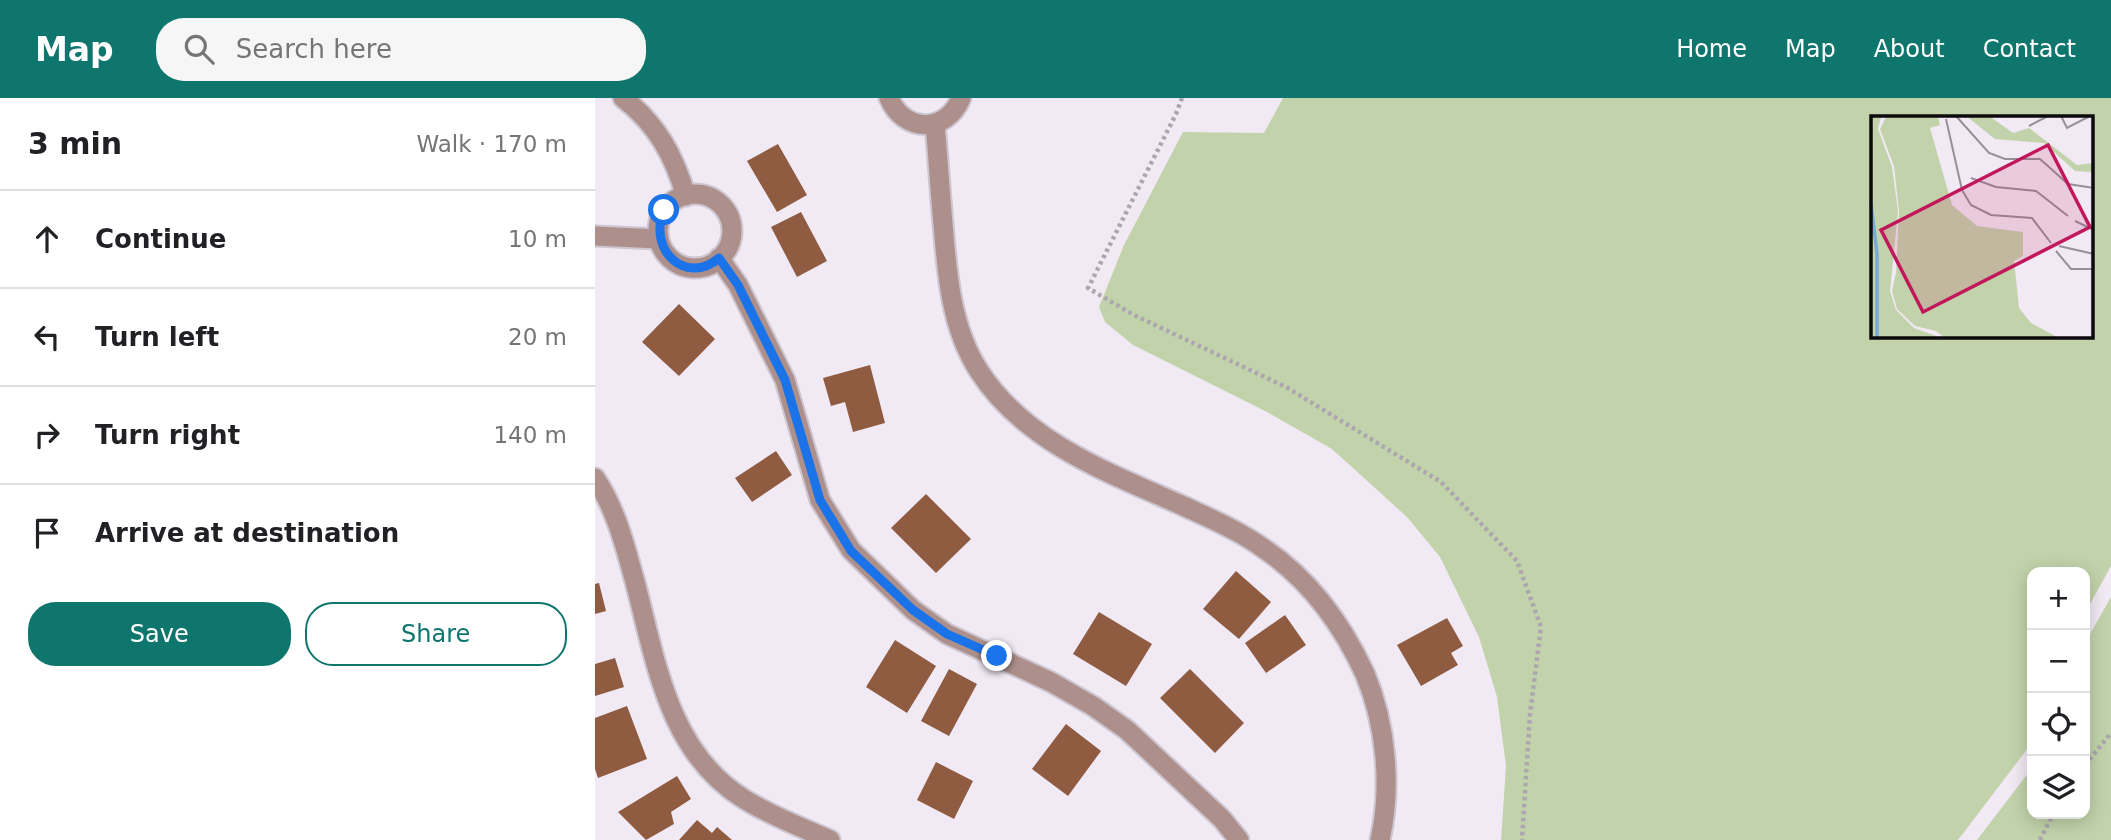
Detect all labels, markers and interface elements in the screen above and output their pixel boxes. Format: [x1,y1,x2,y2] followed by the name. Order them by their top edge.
[156,18,646,81] search box
[35,30,114,69] text: Map
[180,30,218,68] icon: search
[236,34,392,64] text: Search here
[1676,35,1747,63] text: Home
[1785,35,1836,63] text: Map
[1874,35,1945,63] text: About
[1983,35,2076,63] text: Contact
[1871,116,2093,338] inset map
[28,126,122,161] text: 3 min
[416,131,567,157] text: Walk · 170 m
[648,194,679,225] route start
[28,220,66,258] icon: ahead
[95,224,226,254] text: Continue
[508,226,567,252] text: 10 m
[28,318,66,356] icon: left
[95,322,219,352] text: Turn left
[508,324,567,350] text: 20 m
[28,416,66,454] icon: right
[95,420,240,450] text: Turn right
[493,422,567,448] text: 140 m
[28,514,66,552] icon: arrive
[95,518,399,548] text: Arrive at destination
[2027,567,2090,819] map controls
[2027,567,2090,630] button: +
[28,602,291,666] button: Save
[305,602,567,666] button: Share
[2027,630,2090,693] button: −
[981,640,1012,671] route end
[2027,693,2090,756] button: locate
[2027,756,2090,819] button: layers

